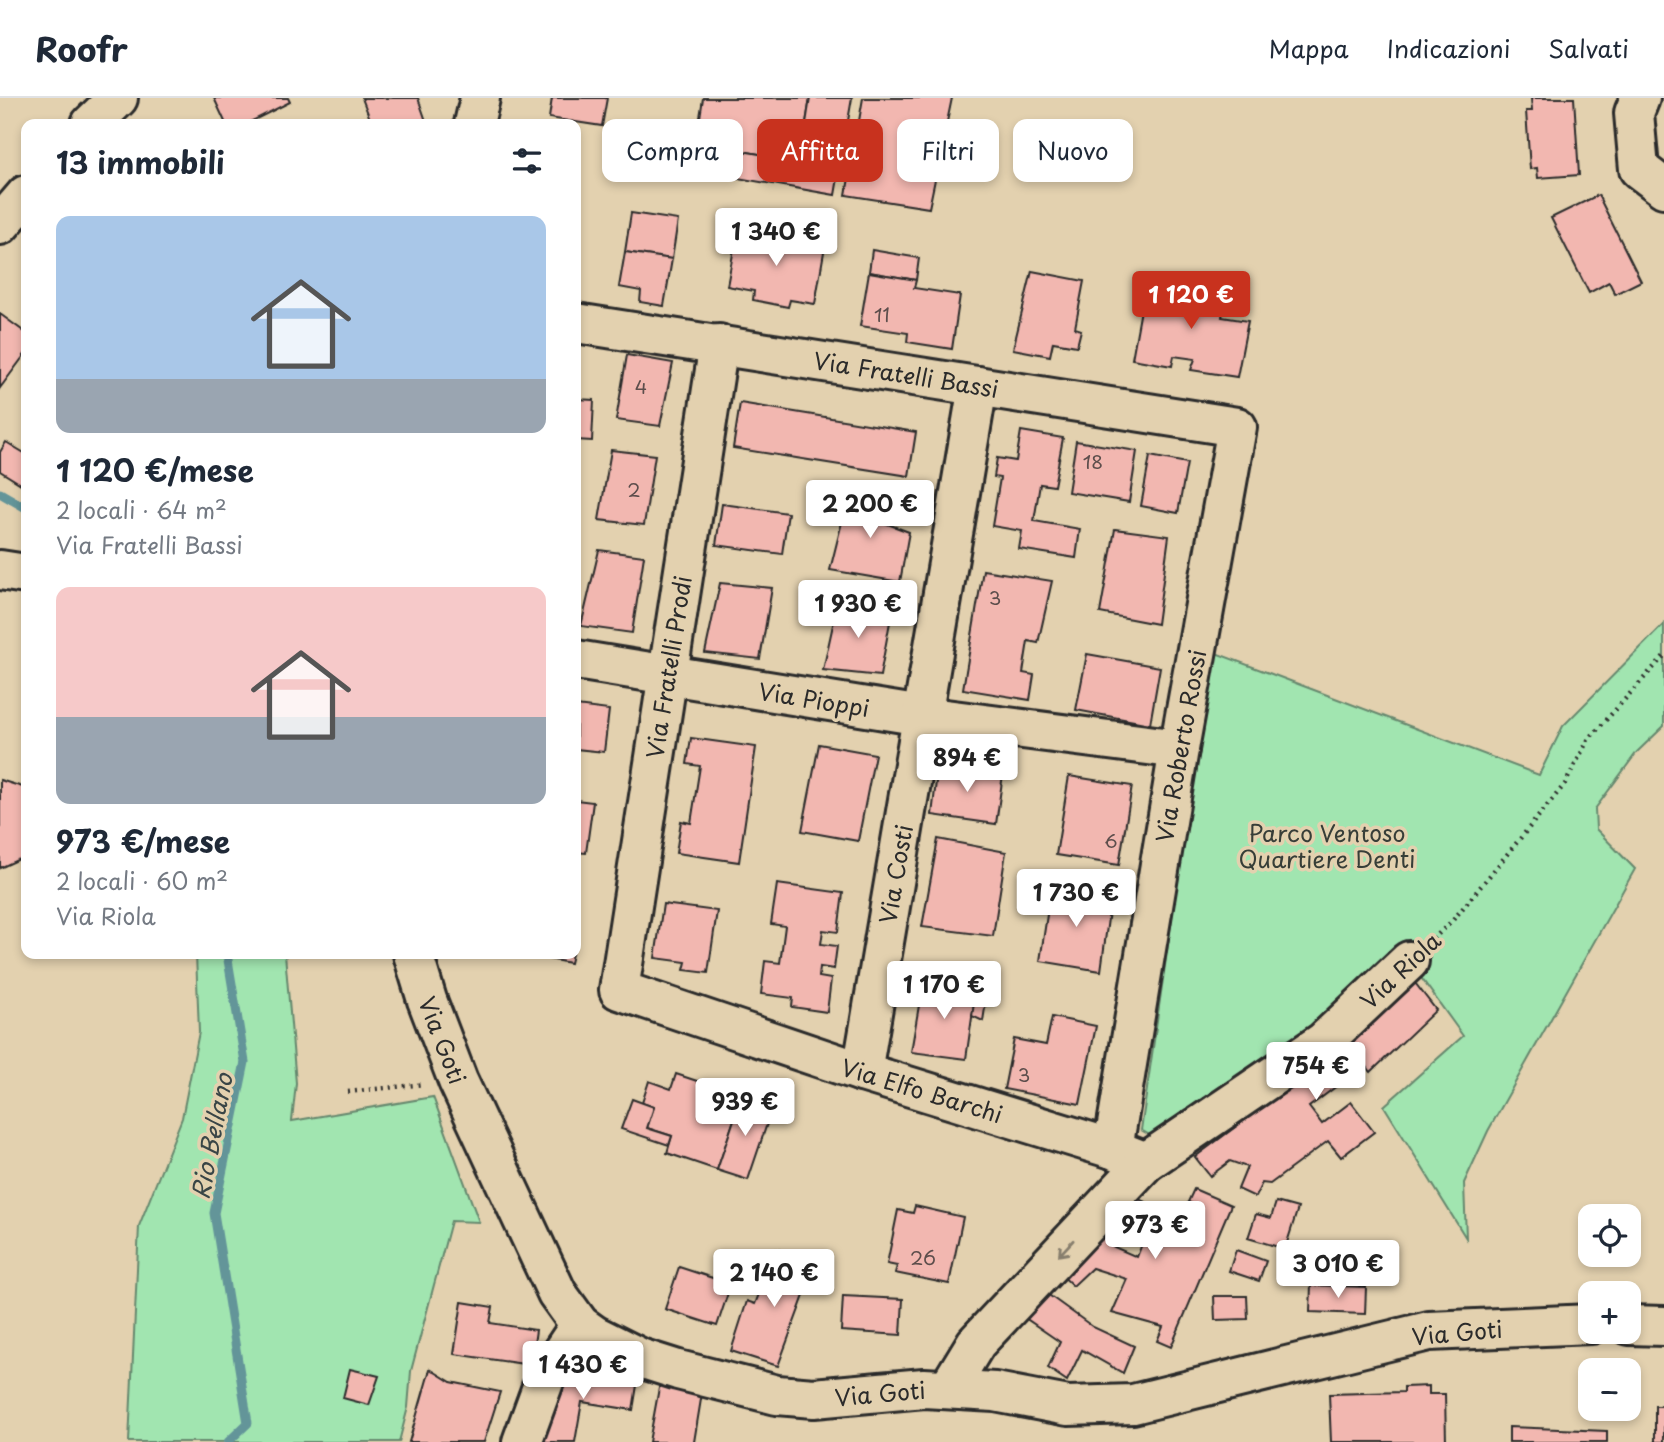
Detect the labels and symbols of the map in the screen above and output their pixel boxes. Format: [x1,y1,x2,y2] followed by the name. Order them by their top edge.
[711,208,841,268] pin: 1 340 €
[1126,272,1256,331] pin: 1 120 €
[874,300,890,328] house number: 11
[811,342,1001,406] street label: Via Fratelli Bassi
[635,372,647,400] house number: 4
[1083,447,1103,475] house number: 18
[627,475,641,503] house number: 2
[805,480,935,540] pin: 2 200 €
[636,573,700,761] street label: Via Fratelli Prodi
[793,580,923,640] pin: 1 930 €
[989,583,1001,611] house number: 3
[1146,647,1214,845] street label: Via Roberto Rossi
[756,673,872,725] street label: Via Pioppi
[918,734,1016,794] pin: 894 €
[1239,815,1415,876] park label: Parco Ventoso Quartiere Denti
[869,822,921,926] street label: Via Costi
[1104,826,1118,854] house number: 6
[1011,870,1141,929] pin: 1 730 €
[1352,923,1449,1017] street label: Via Riola
[879,962,1009,1021] pin: 1 170 €
[410,991,476,1089] street label: Via Goti
[1267,1042,1365,1102] pin: 754 €
[837,1049,1007,1131] street label: Via Elfo Barchi
[1018,1060,1030,1088] house number: 3
[181,1068,241,1202] water label: Rio Bellano
[696,1079,794,1138] pin: 939 €
[1106,1202,1204,1261] pin: 973 €
[1057,1239,1074,1256] one-way arrow
[1273,1240,1403,1300] pin: 3 010 €
[910,1243,936,1271] house number: 26
[709,1250,839,1309] pin: 2 140 €
[1410,1311,1504,1353] street label: Via Goti
[518,1342,648,1401] pin: 1 430 €
[833,1372,927,1414] street label: Via Goti

